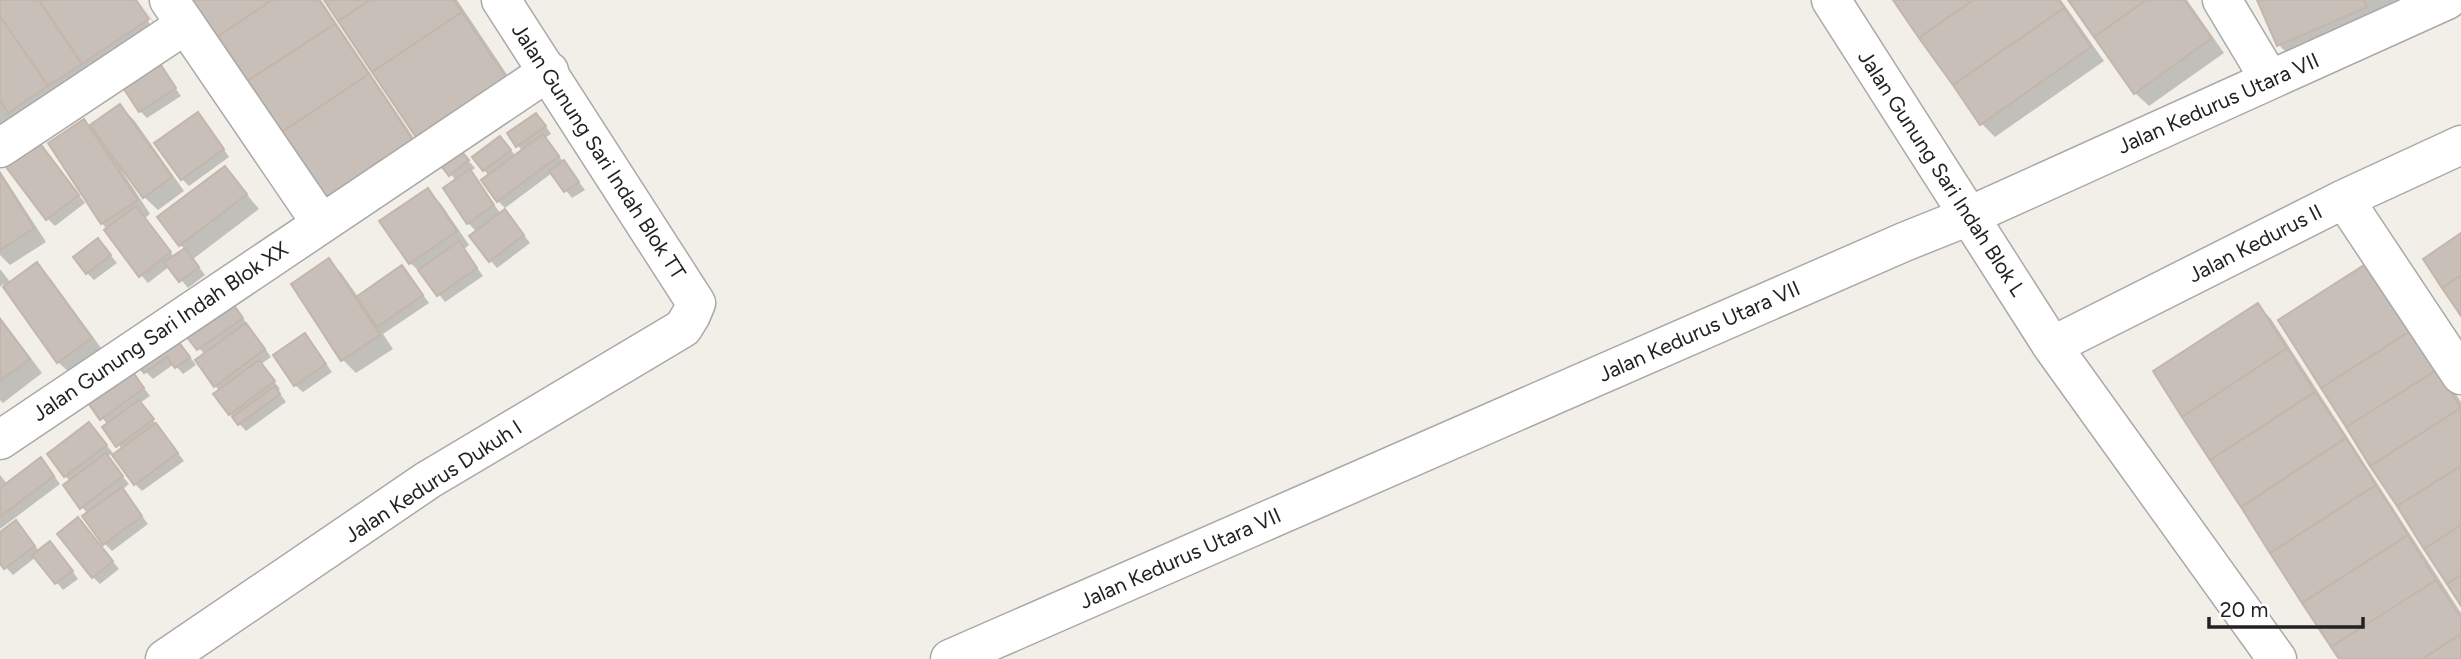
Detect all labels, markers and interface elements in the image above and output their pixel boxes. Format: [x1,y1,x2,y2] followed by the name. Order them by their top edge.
[507,18,692,284] street label: Jalan Gunung Sari Indah Blok TT
[1853,45,2031,301] street label: Jalan Gunung Sari Indah Blok L
[2113,47,2323,159] street label: Jalan Kedurus Utara VII
[2184,198,2326,288] street label: Jalan Kedurus II
[27,236,293,426] street label: Jalan Gunung Sari Indah Blok XX
[1594,275,1804,387] street label: Jalan Kedurus Utara VII
[340,414,526,548] street label: Jalan Kedurus Dukuh I
[1075,502,1285,614] street label: Jalan Kedurus Utara VII
[2209,586,2363,630] scale bar
[2220,597,2268,622] text: 20 m

